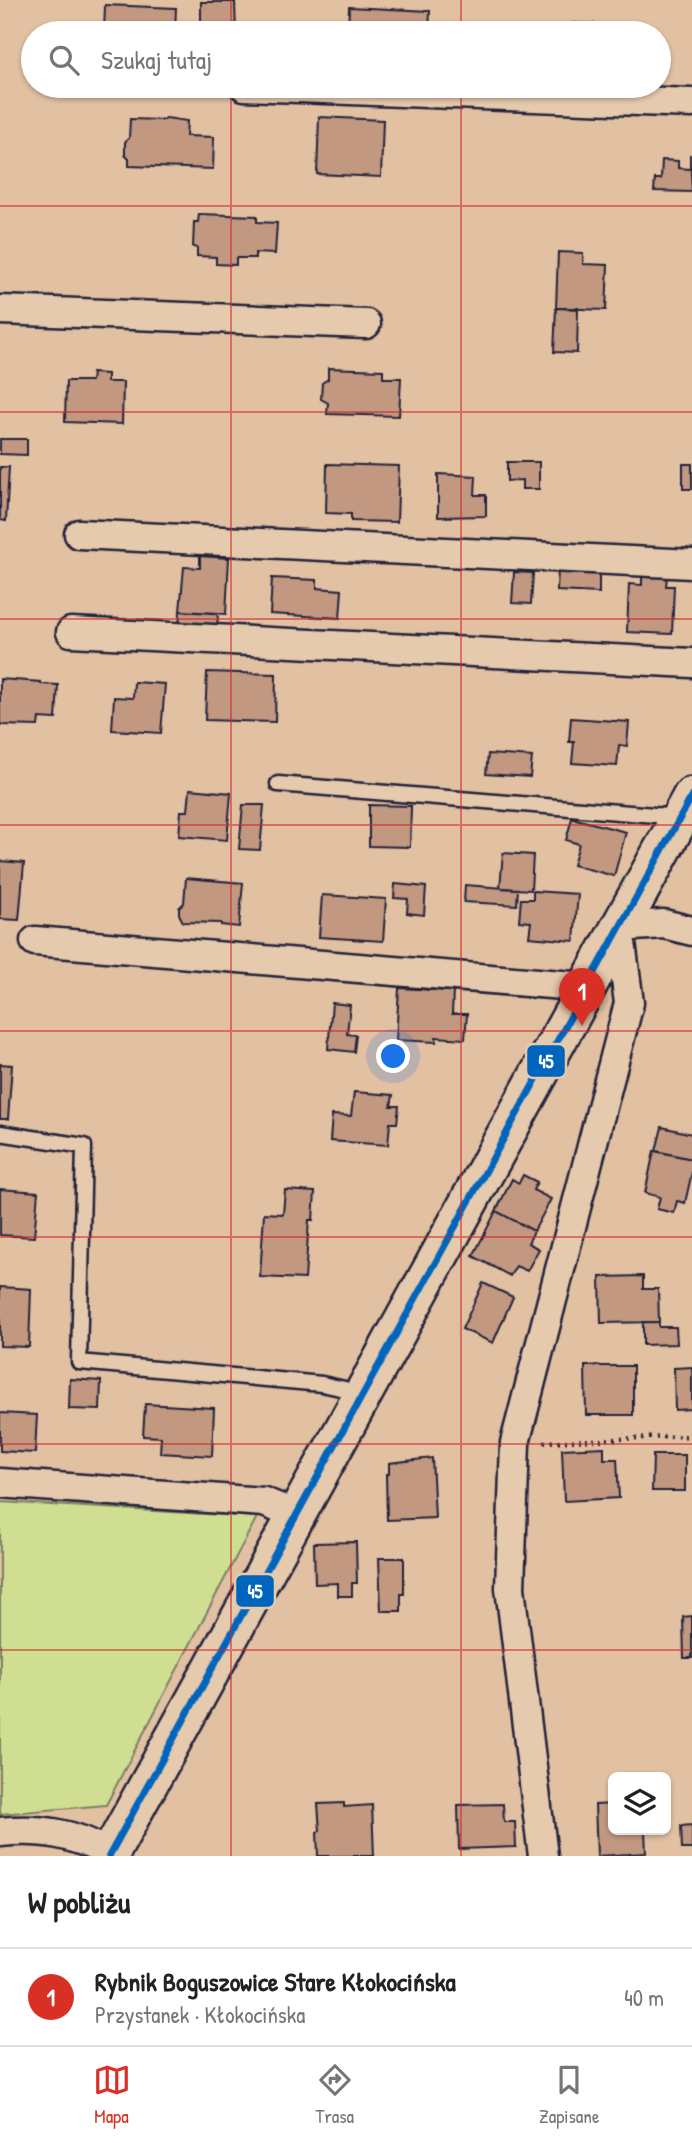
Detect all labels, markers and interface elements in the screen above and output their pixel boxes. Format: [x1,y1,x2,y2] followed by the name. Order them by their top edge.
[21,21,671,98] search box
[45,41,83,79] icon: search
[101,42,212,77] text: Szukaj tutaj
[559,968,605,1026] pin: 1
[376,1039,410,1073] your location
[526,1044,566,1078] line badge: 45
[538,1048,555,1074] text: 45
[235,1574,275,1608] line badge: 45
[247,1578,264,1604] text: 45
[608,1772,671,1835] map controls
[608,1772,671,1835] button: layers
[28,1882,130,1922] text: W pobliżu
[95,1964,456,1999] text: Rybnik Boguszowice Stare Kłokocińska
[47,1982,55,2013] text: 1
[624,1982,664,2013] text: 40 m
[95,1999,305,2030] text: Przystanek · Kłokocińska
[93,2061,131,2129] tab: Mapa
[316,2061,354,2129] tab: Trasa
[539,2061,599,2129] tab: Zapisane

